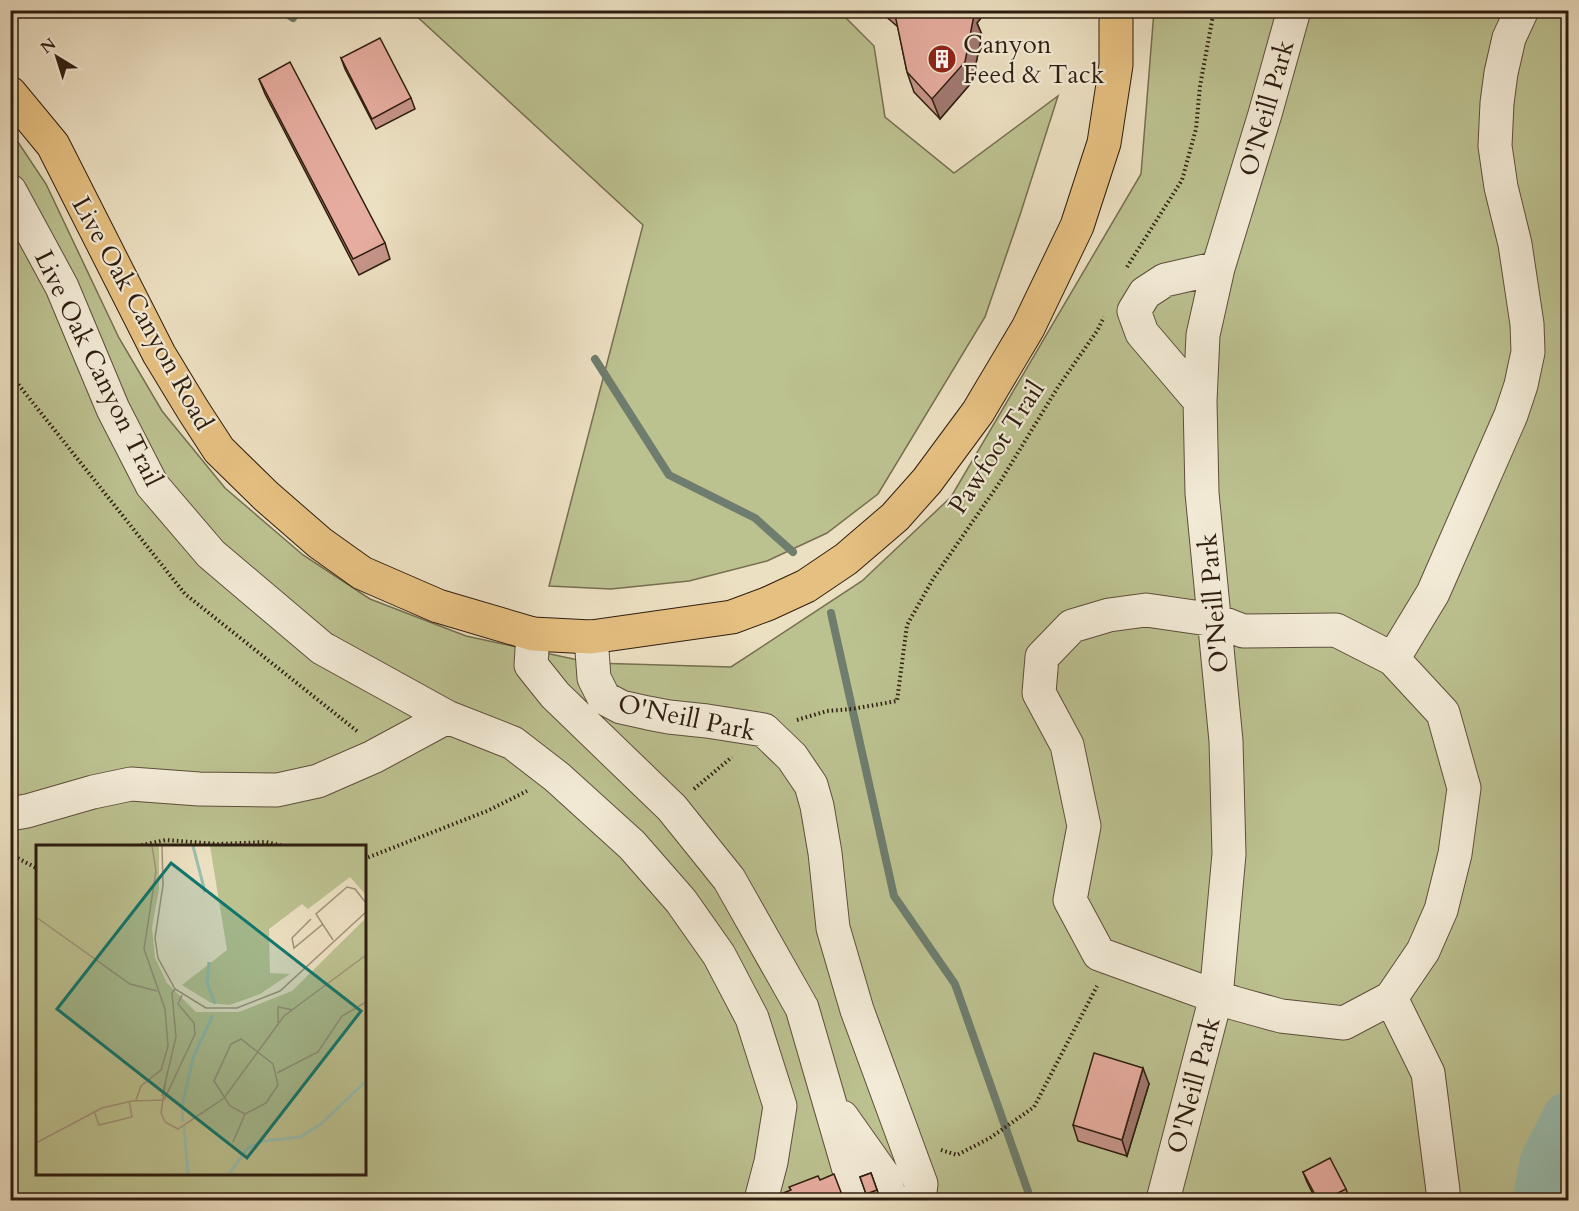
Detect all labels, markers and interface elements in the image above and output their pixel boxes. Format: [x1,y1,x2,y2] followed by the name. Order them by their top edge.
[27,27,87,87] north arrow
[963,27,1105,92] place label: Canyon Feed & Tack
[36,33,61,59] text: N
[1230,36,1303,180] street label: O'Neill Park
[926,43,958,75] building icon: Canyon Feed & Tack
[64,190,221,437] street label: Live Oak Canyon Road
[26,244,171,493] street label: Live Oak Canyon Trail
[940,374,1053,521] street label: Pawfoot Trail
[1190,532,1237,674] street label: O'Neill Park
[615,686,759,749] street label: O'Neill Park
[36,845,366,1175] inset map
[1158,1013,1229,1157] street label: O'Neill Park

